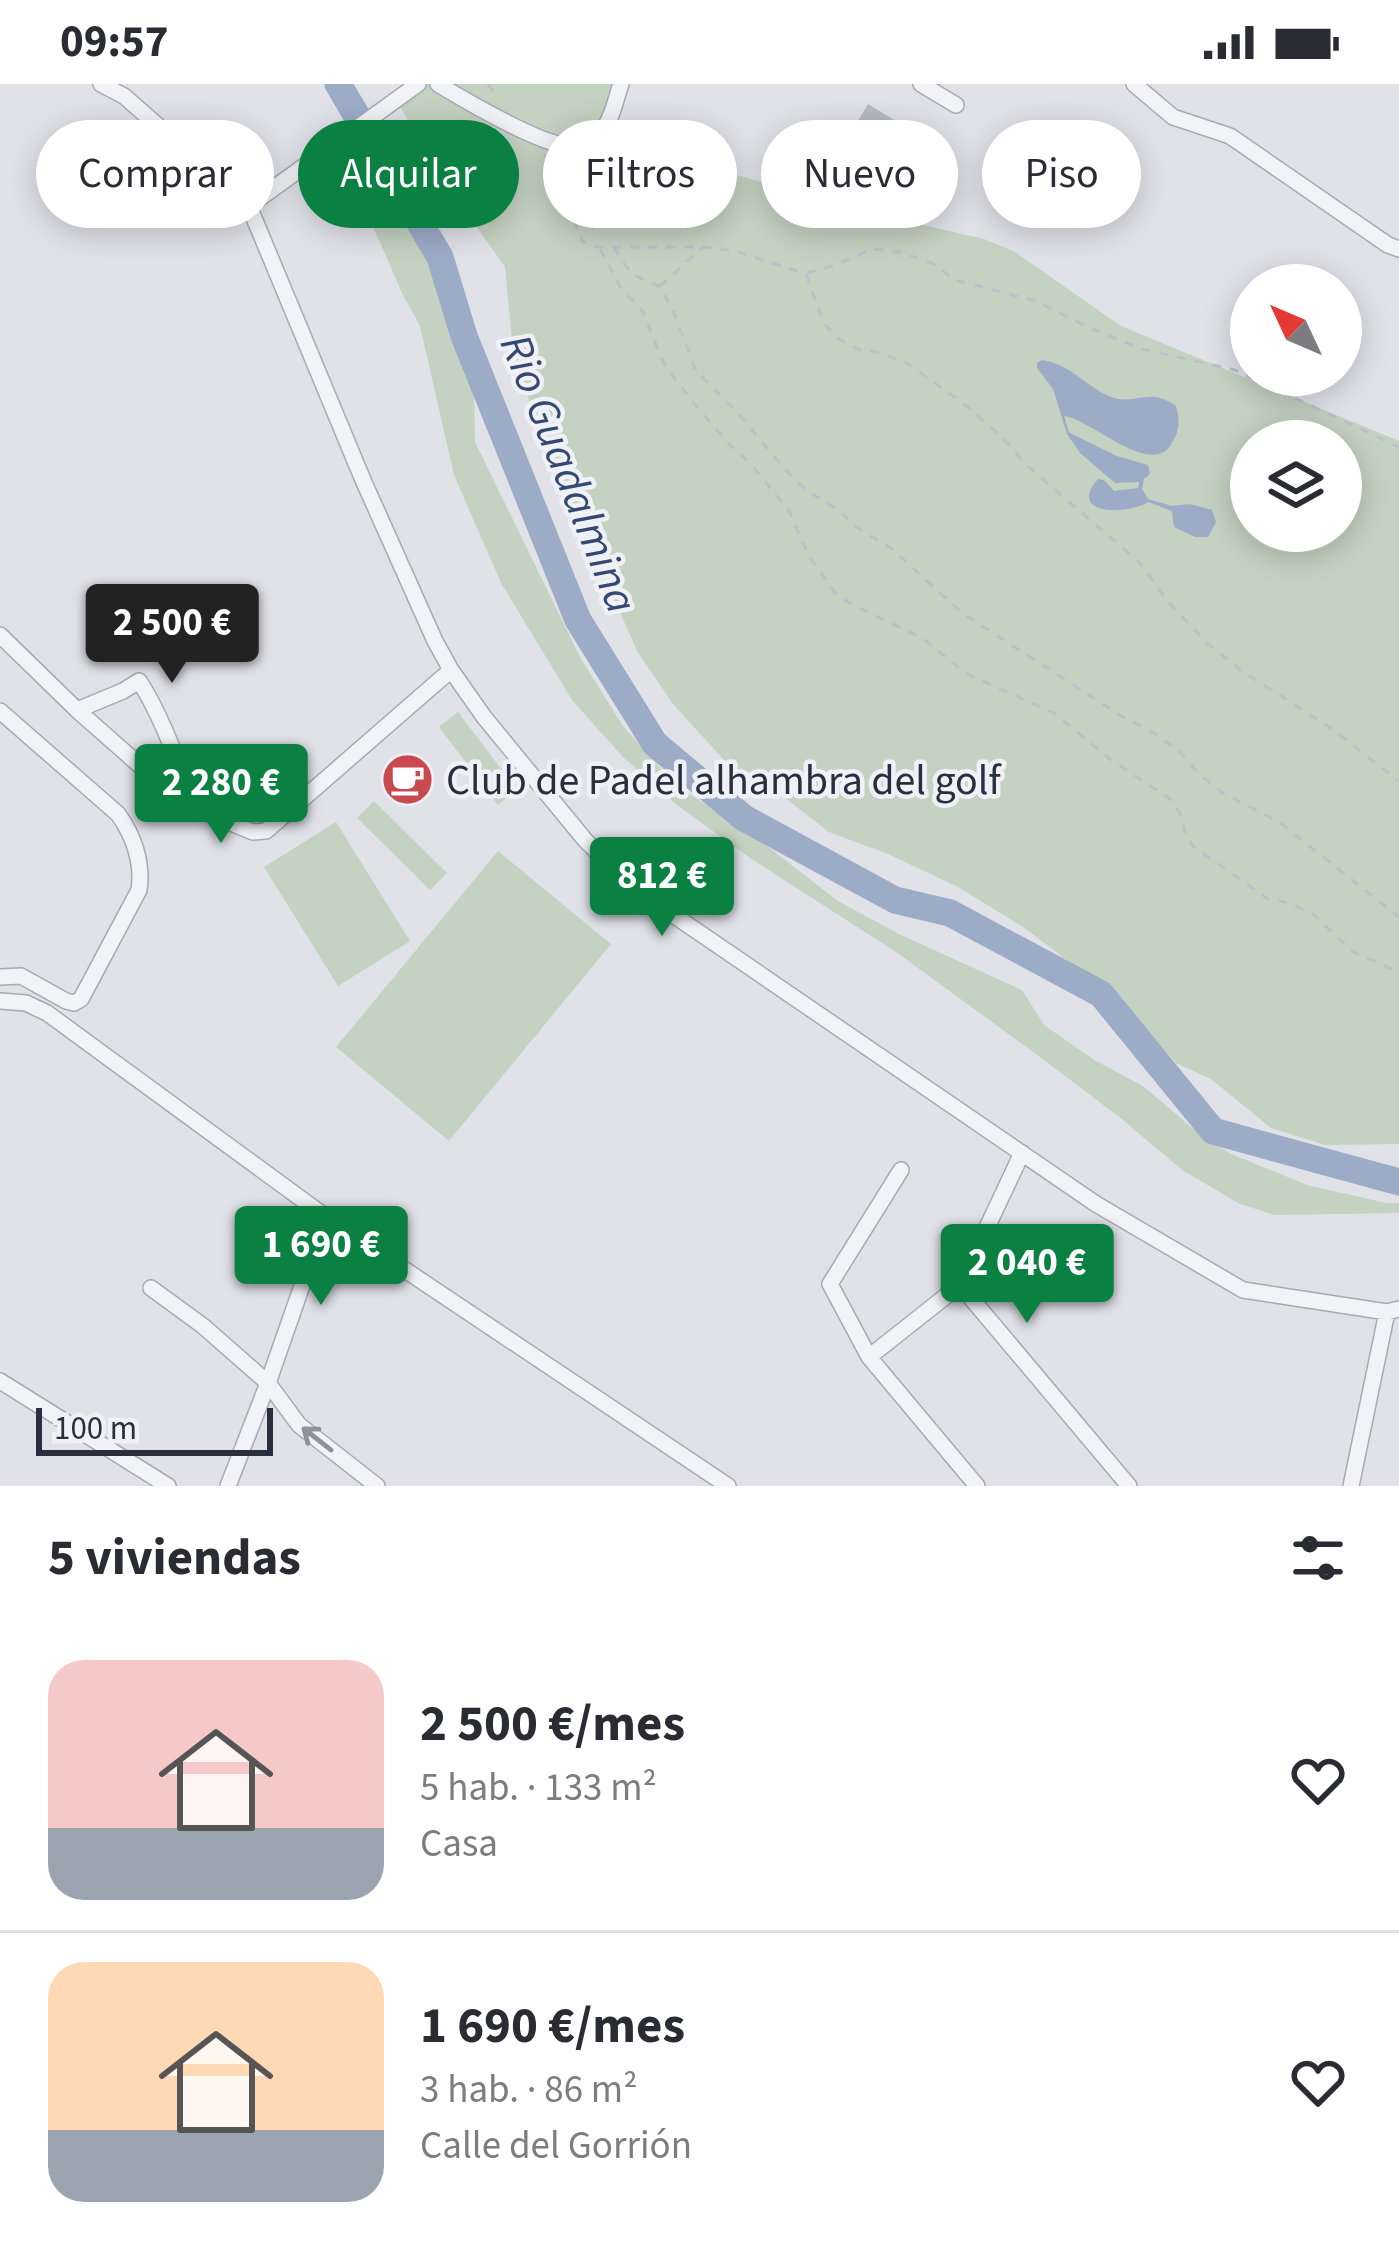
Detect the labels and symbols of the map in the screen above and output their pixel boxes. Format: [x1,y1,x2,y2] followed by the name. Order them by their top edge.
[1230,264,1362,396] north arrow
[483,325,653,623] water label: Rio Guadalmina
[61,584,283,686] pin: 2 500 €
[110,744,332,846] pin: 2 280 €
[379,751,435,807] cafe icon: Club de Padel alhambra del golf
[446,751,1003,811] place label: Club de Padel alhambra del golf
[578,837,746,939] pin: 812 €
[210,1206,432,1308] pin: 1 690 €
[916,1224,1138,1326] pin: 2 040 €
[36,1402,273,1455] scale bar
[302,1426,334,1453] one-way arrow

